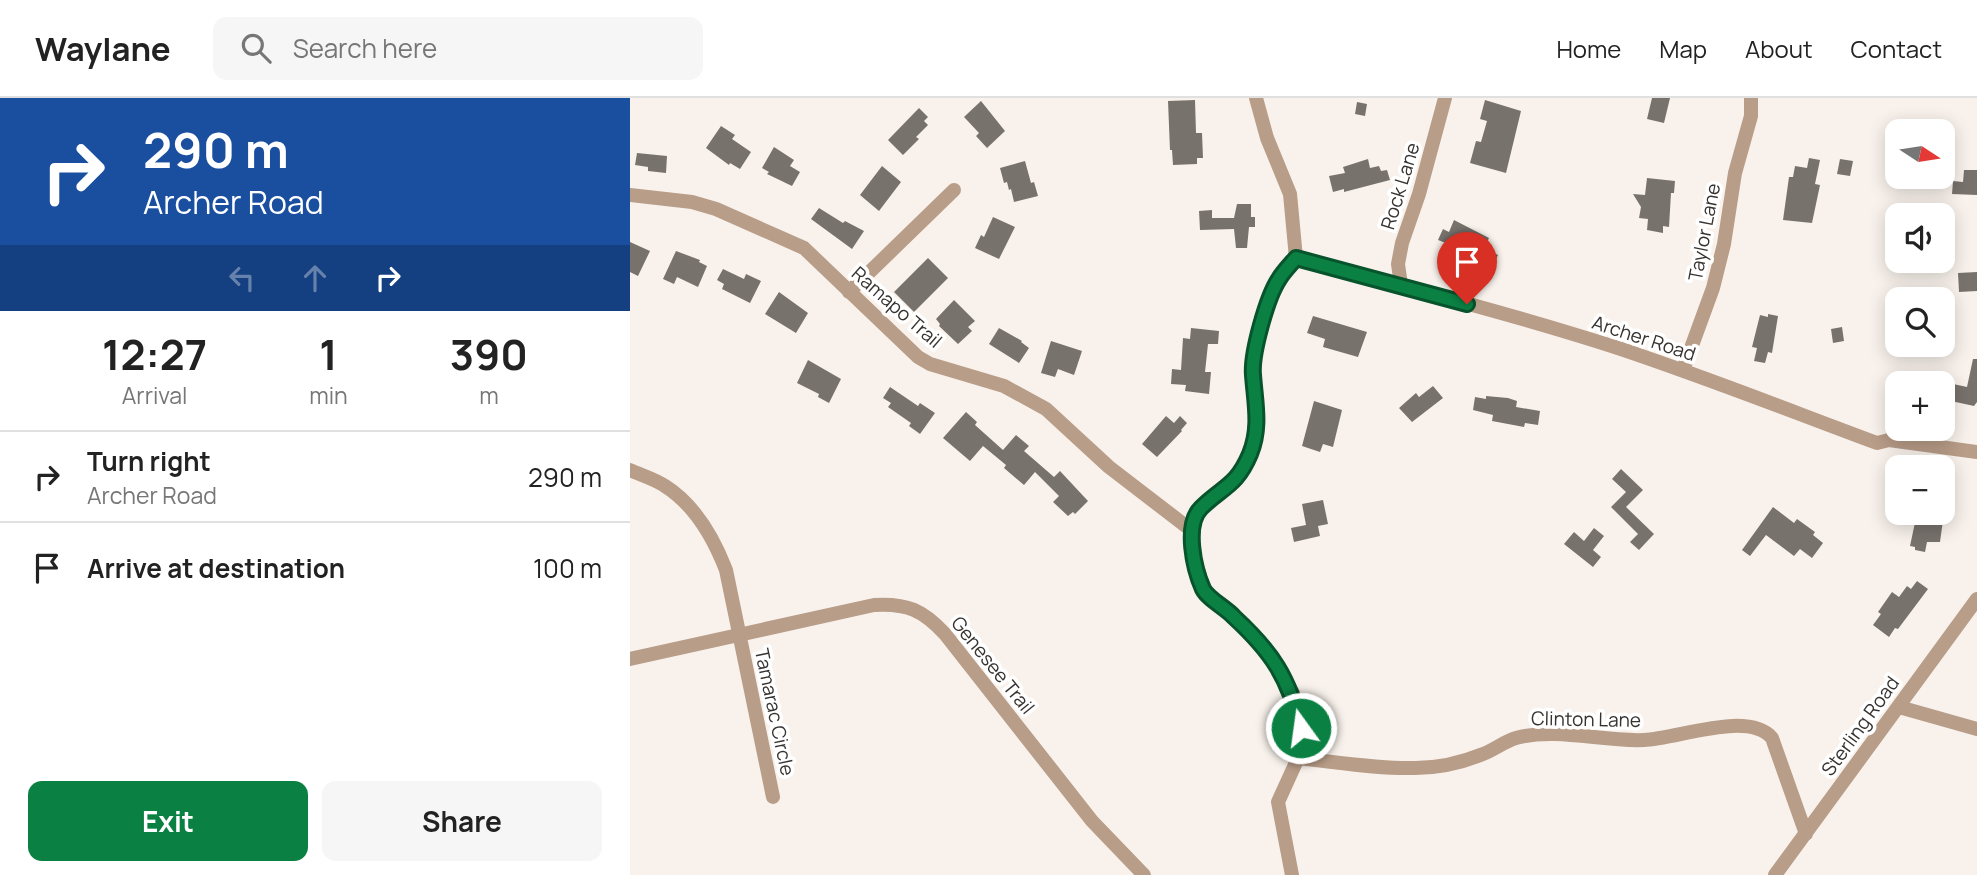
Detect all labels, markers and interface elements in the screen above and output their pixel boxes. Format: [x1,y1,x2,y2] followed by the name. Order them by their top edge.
[213,17,703,80] search box
[35,26,171,71] text: Waylane
[237,29,275,67] icon: search
[293,30,437,66] text: Search here
[1556,32,1621,65] text: Home
[1659,32,1707,65] text: Map
[1745,32,1813,65] text: About
[1851,32,1942,65] text: Contact
[143,116,289,183] text: 290 m
[1885,119,1955,189] north arrow
[1885,119,1955,525] map controls
[28,126,119,217] icon: right
[1374,139,1426,233] street label: Rock Lane
[143,180,324,224] text: Archer Road
[1682,181,1726,283] street label: Taylor Lane
[1885,203,1955,273] button: sound
[1437,232,1497,304] pin
[1448,243,1486,281] icon: arrive
[223,259,261,297] icon: left
[296,259,334,297] icon: ahead
[369,259,407,297] icon: right
[846,261,948,353] street label: Ramapo Trail
[1885,287,1955,357] button: search
[1589,309,1699,367] street label: Archer Road
[102,325,207,383] text: 12:27
[319,325,338,383] text: 1
[450,325,528,383] text: 390
[1885,371,1955,441] button: +
[122,379,187,411] text: Arrival
[309,379,348,411] text: min
[479,379,499,411] text: m
[87,443,211,479] text: Turn right
[1885,455,1955,525] button: −
[28,458,66,496] icon: right
[528,459,602,495] text: 290 m
[87,479,217,511] text: Archer Road
[28,549,66,587] icon: arrive
[87,550,345,586] text: Arrive at destination
[533,550,602,586] text: 100 m
[946,611,1040,719] street label: Genesee Trail
[749,646,801,778] street label: Tamarac Circle
[1815,671,1905,781] street label: Sterling Road
[1264,691,1338,765] position arrow
[1531,705,1641,733] street label: Clinton Lane
[28,781,308,861] button: Exit
[322,781,602,861] button: Share

